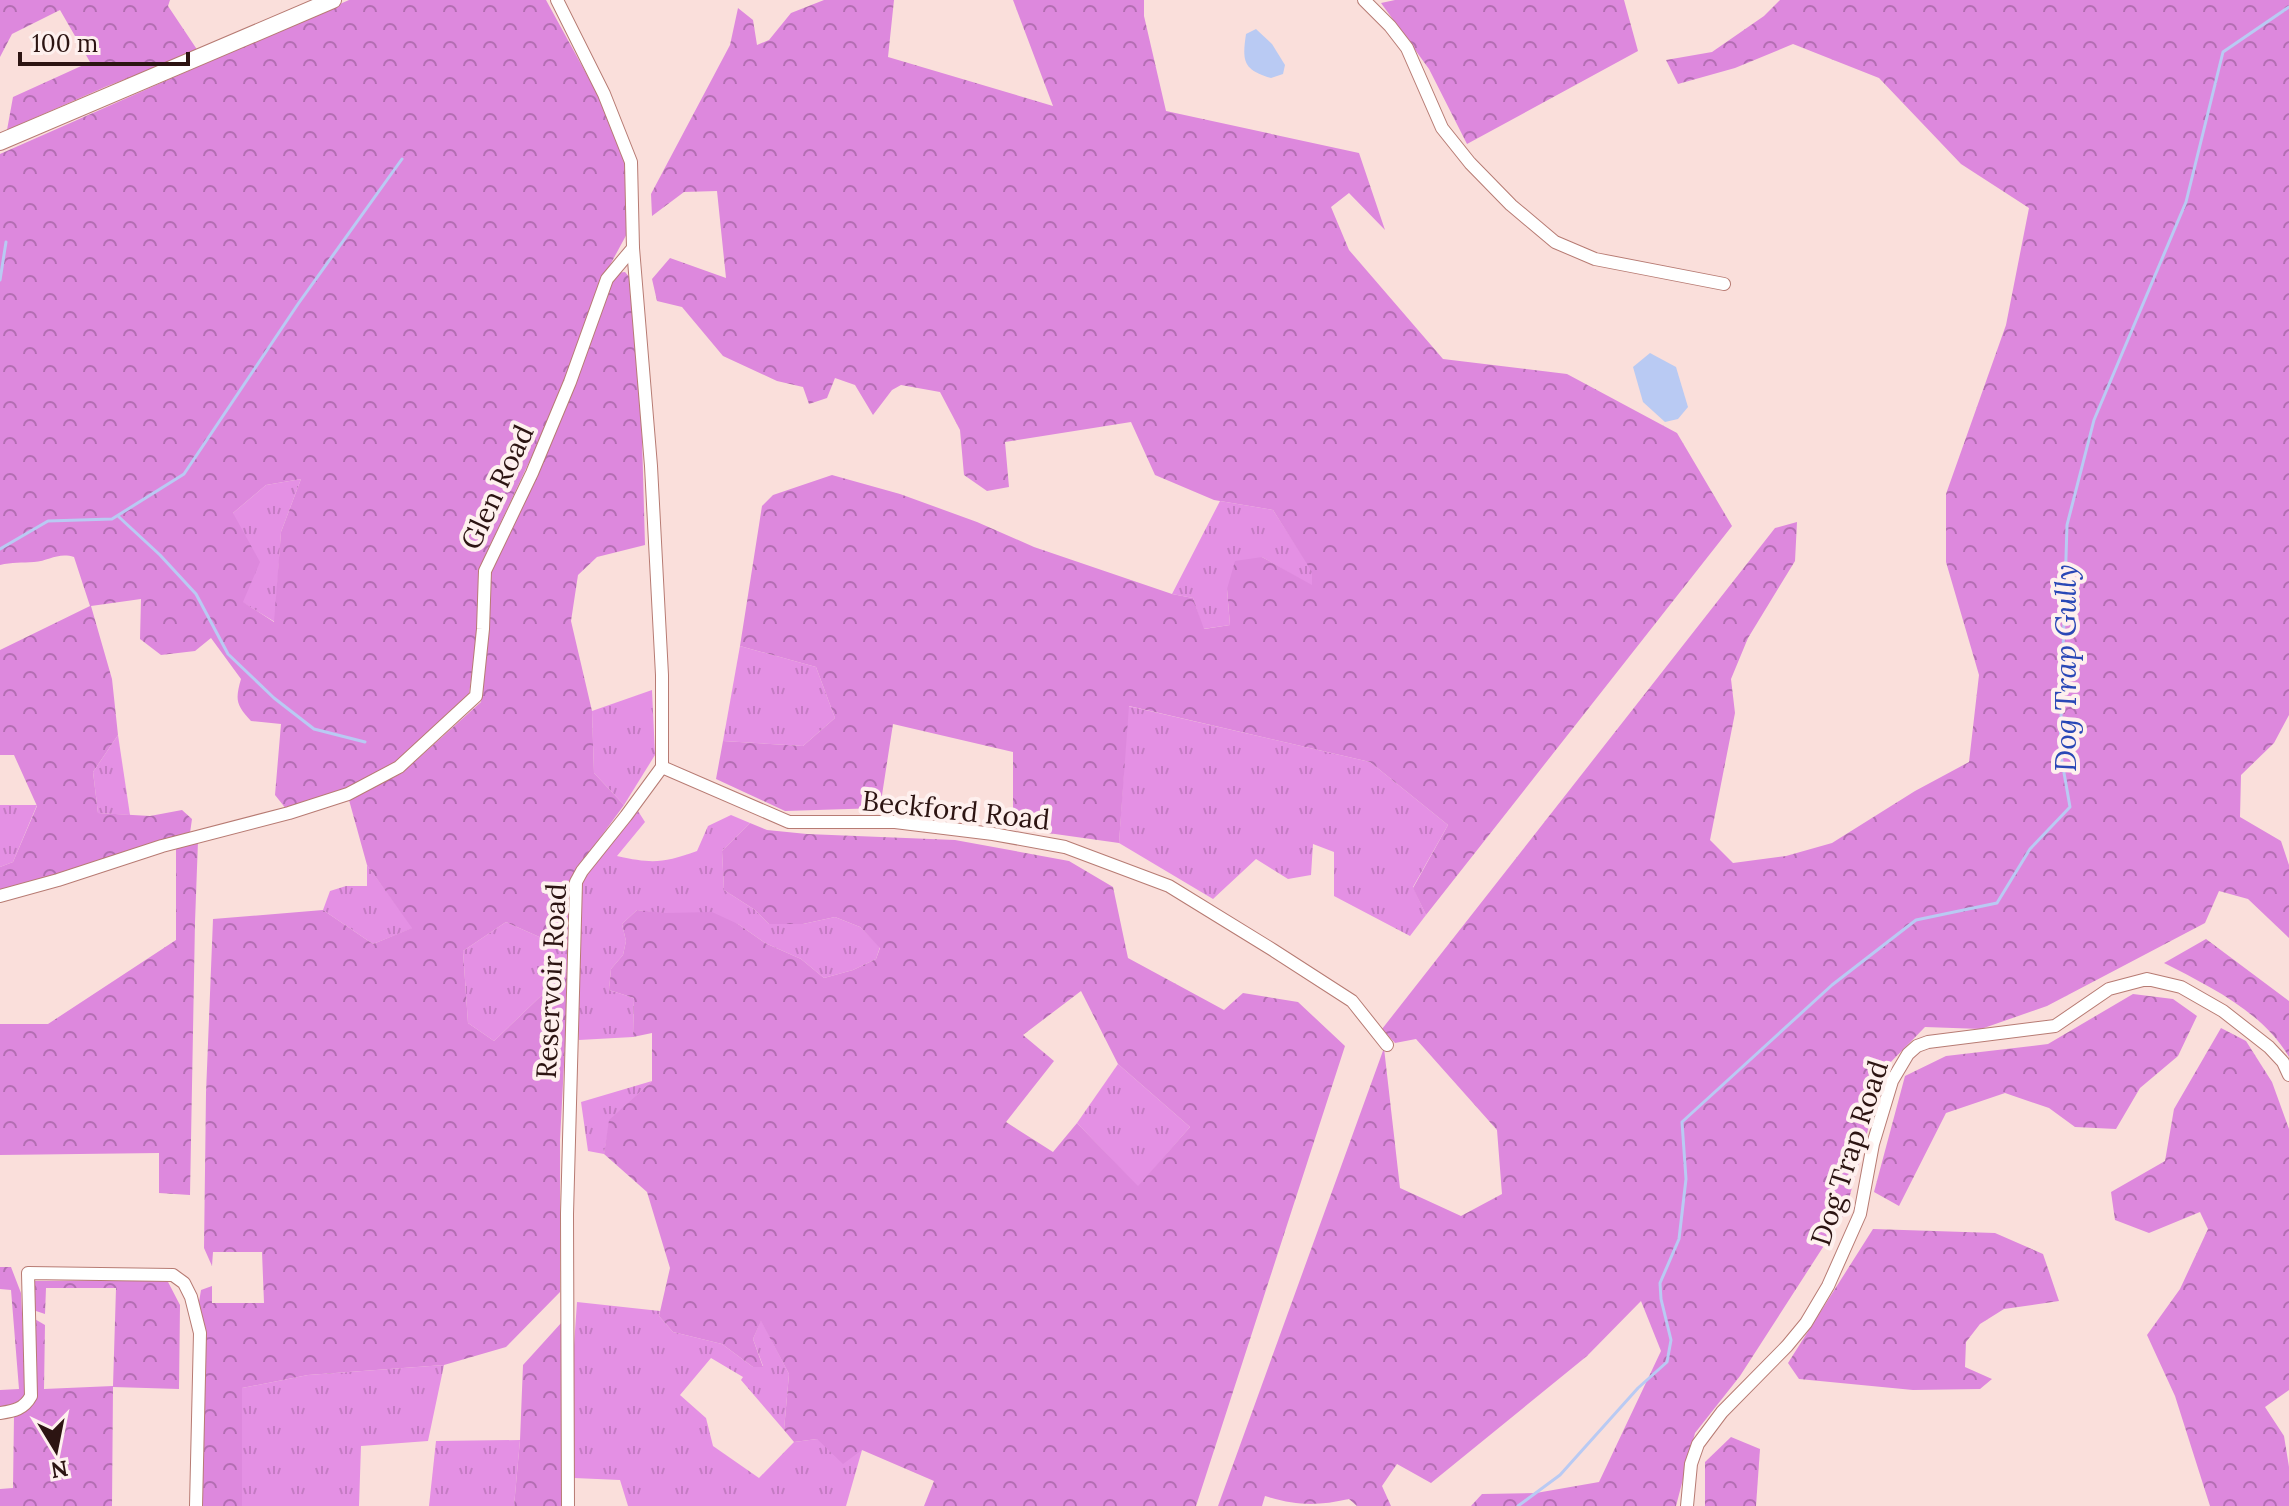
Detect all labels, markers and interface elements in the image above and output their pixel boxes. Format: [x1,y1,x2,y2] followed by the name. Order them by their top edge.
[20,16,188,66] scale bar
[32,28,98,59] text: 100 m
[452,419,542,555] street label: Glen Road
[2046,564,2084,772] water label: Dog Trap Gully
[860,782,1052,838] street label: Beckford Road
[528,882,574,1080] street label: Reservoir Road
[1802,1056,1896,1250] street label: Dog Trap Road
[16,1410,96,1490] north arrow
[49,1454,70,1485] text: N

